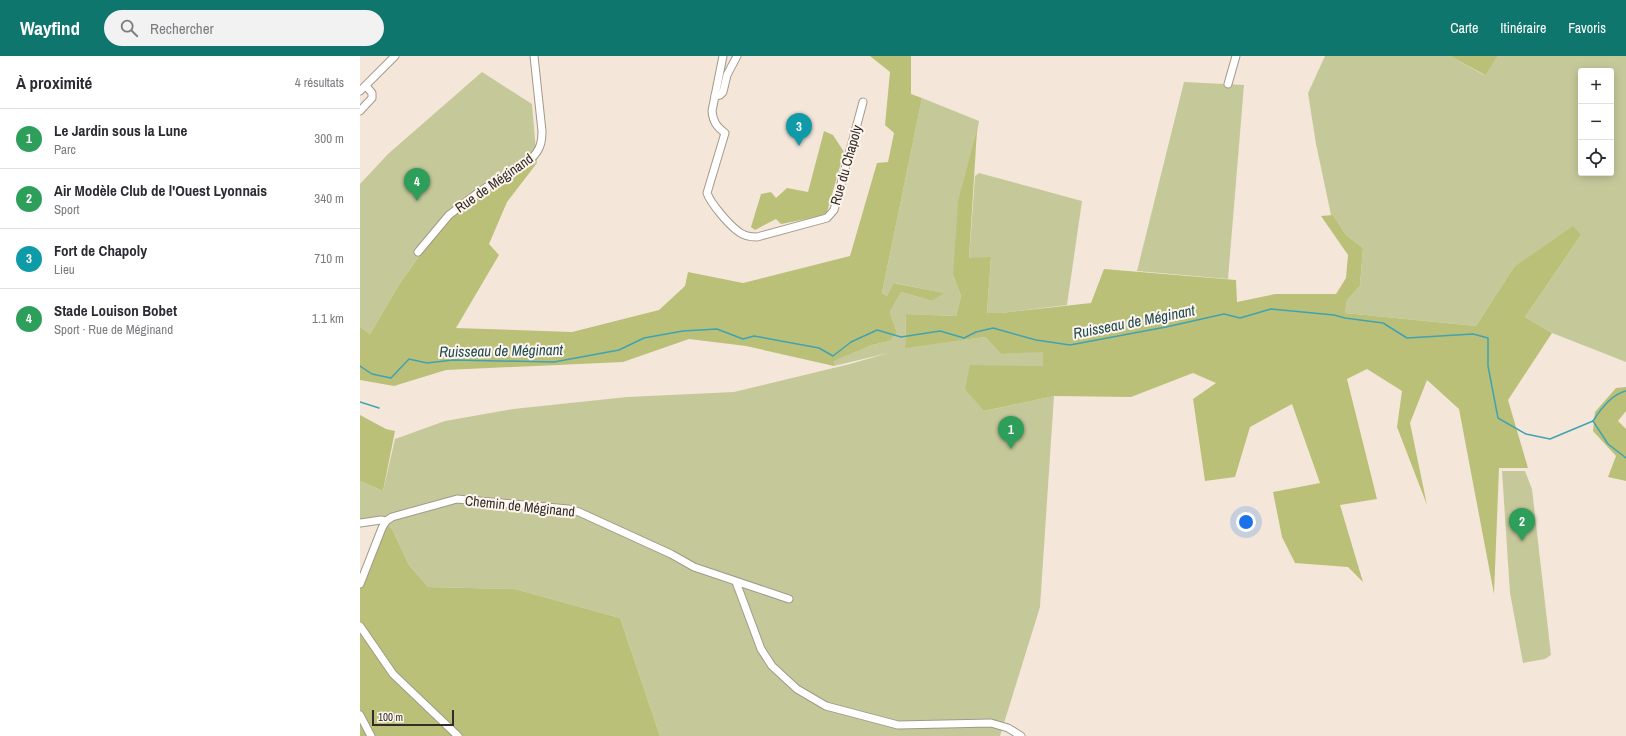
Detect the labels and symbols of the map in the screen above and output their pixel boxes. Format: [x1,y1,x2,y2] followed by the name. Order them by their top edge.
[786,113,812,146] pin: 3
[826,123,866,207] street label: Rue du Chapoly
[451,149,537,217] street label: Rue de Méginand
[404,168,430,201] pin: 4
[1071,299,1197,344] water label: Ruisseau de Méginant
[439,339,564,362] water label: Ruisseau de Méginant
[998,416,1024,449] pin: 1
[464,491,576,521] street label: Chemin de Méginand
[1509,508,1535,541] pin: 2
[1236,512,1256,532] your location
[372,708,454,727] scale bar

